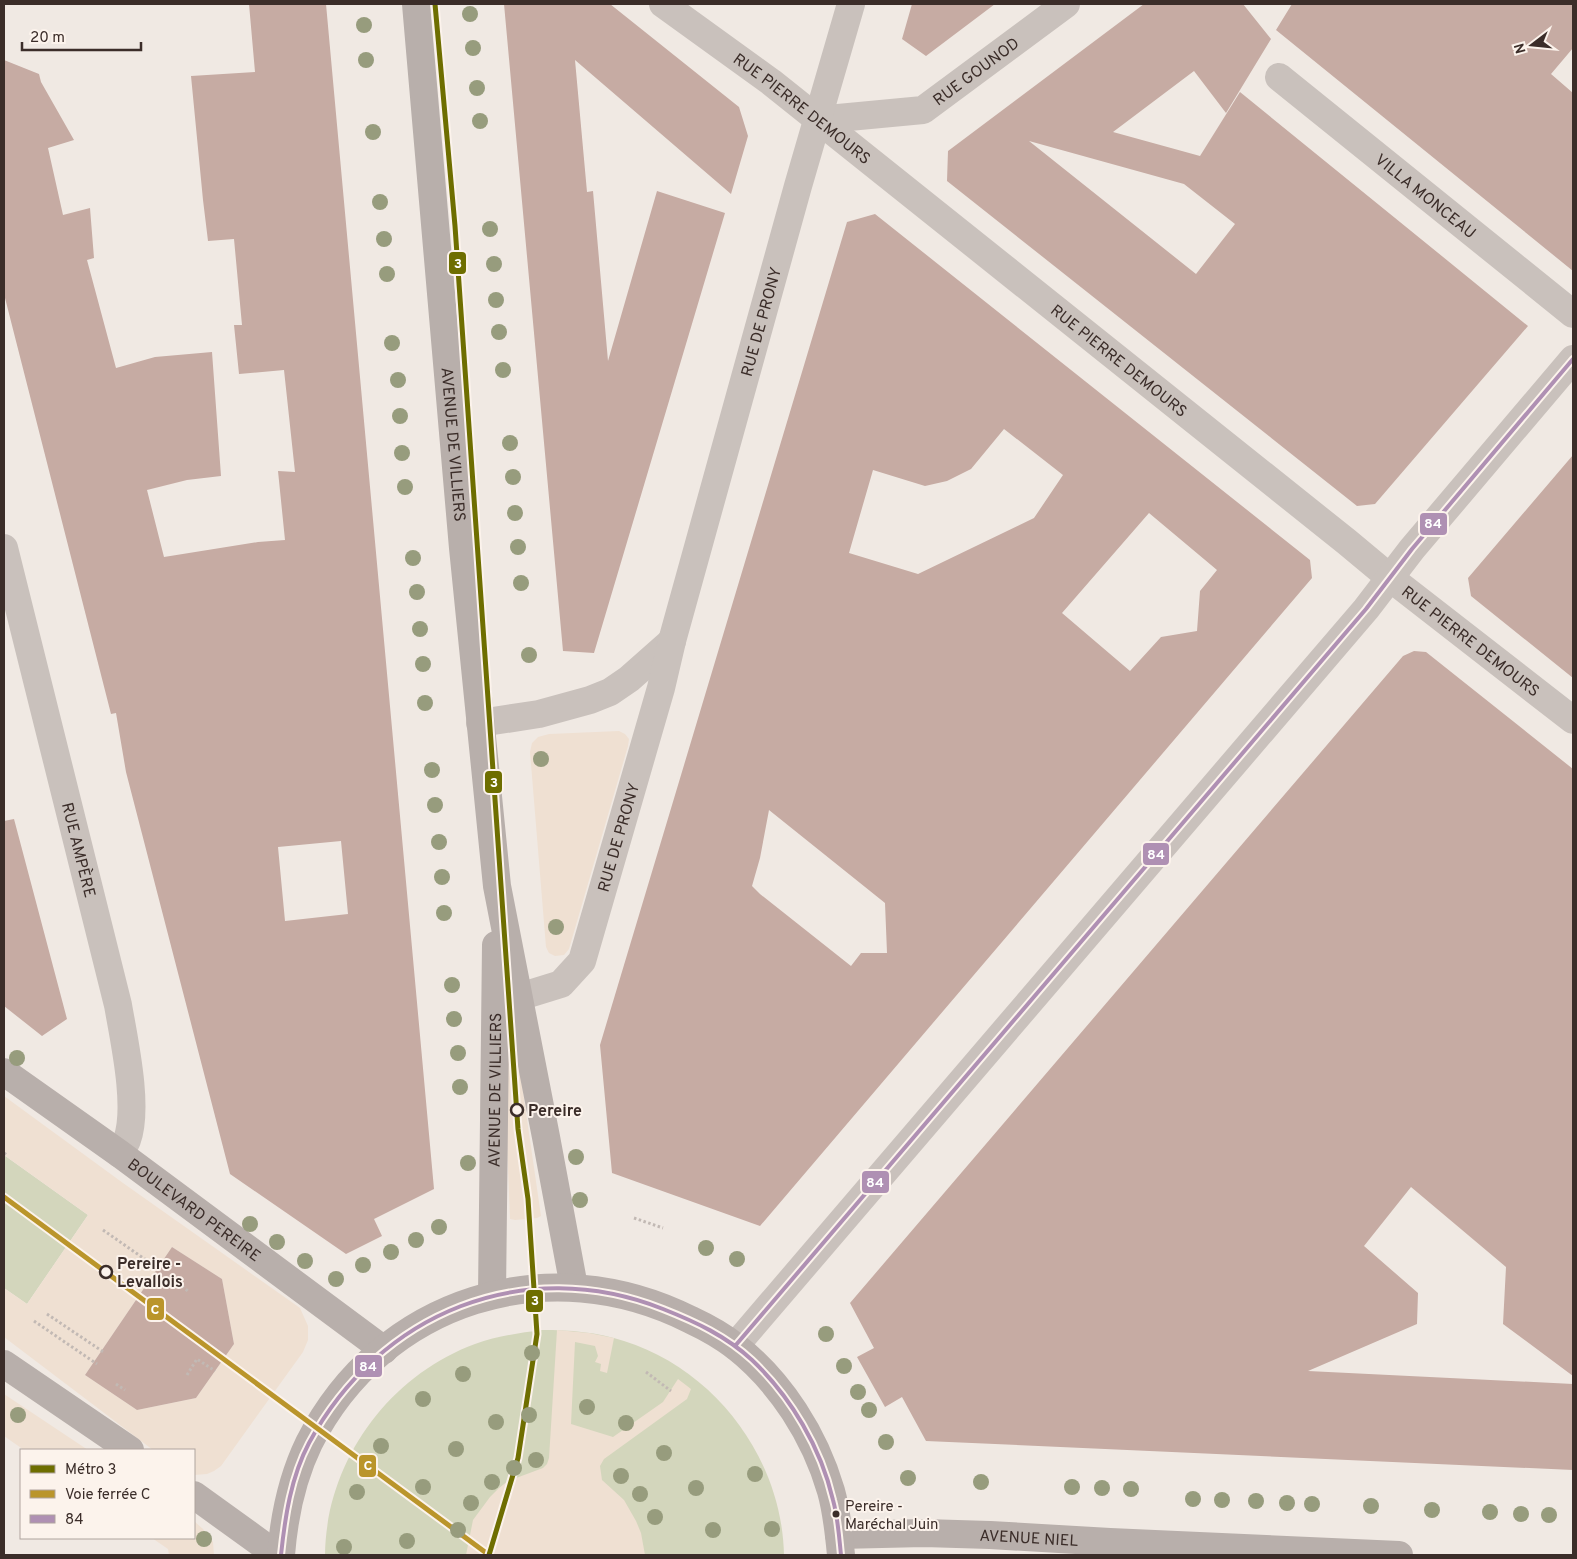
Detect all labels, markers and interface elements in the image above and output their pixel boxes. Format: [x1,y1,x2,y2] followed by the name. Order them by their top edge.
[22,20,141,52] scale bar
[1507,20,1557,70] north arrow
[30,29,65,48] text: 20 m
[930,34,1024,111] street label: RUE GOUNOD
[1511,41,1531,55] text: N
[728,50,874,170] street label: RUE PIERRE DEMOURS
[1370,150,1479,244] street label: VILLA MONCEAU
[448,251,467,275] line badge: 3
[454,256,462,273] text: 3
[738,265,787,379] street label: RUE DE PRONY
[1046,301,1190,422] street label: RUE PIERRE DEMOURS
[435,366,469,523] street label: AVENUE DE VILLIERS
[1419,512,1448,536] line badge: 84
[1424,516,1442,533] text: 84
[1397,583,1543,702] street label: RUE PIERRE DEMOURS
[484,770,503,794] line badge: 3
[490,775,498,792] text: 3
[594,781,645,895] street label: RUE DE PRONY
[56,801,99,900] street label: RUE AMPÈRE
[1142,842,1170,866] line badge: 84
[1147,847,1165,864] text: 84
[485,1012,507,1168] street label: AVENUE DE VILLIERS
[528,1102,582,1122] place label: Pereire
[510,1103,524,1117] marker: Pereire
[123,1155,264,1267] street label: BOULEVARD PEREIRE
[861,1170,890,1194] line badge: 84
[866,1175,884,1192] text: 84
[117,1255,183,1293] place label: Pereire - Levallois
[99,1265,113,1279] marker: Pereire - Levallois
[525,1289,544,1313] line badge: 3
[531,1293,539,1310] text: 3
[146,1297,165,1321] line badge: C
[151,1302,160,1319] text: C
[354,1354,383,1378] line badge: 84
[359,1359,377,1376] text: 84
[20,1449,195,1539] legend
[358,1454,377,1478] line badge: C
[364,1458,373,1475] text: C
[65,1461,117,1480] text: Métro 3
[65,1486,151,1505] text: Voie ferrée C
[845,1498,938,1535] place label: Pereire - Maréchal Juin
[831,1509,841,1519] marker: Pereire - Maréchal Juin
[65,1511,83,1530] text: 84
[979,1527,1079,1552] street label: AVENUE NIEL

